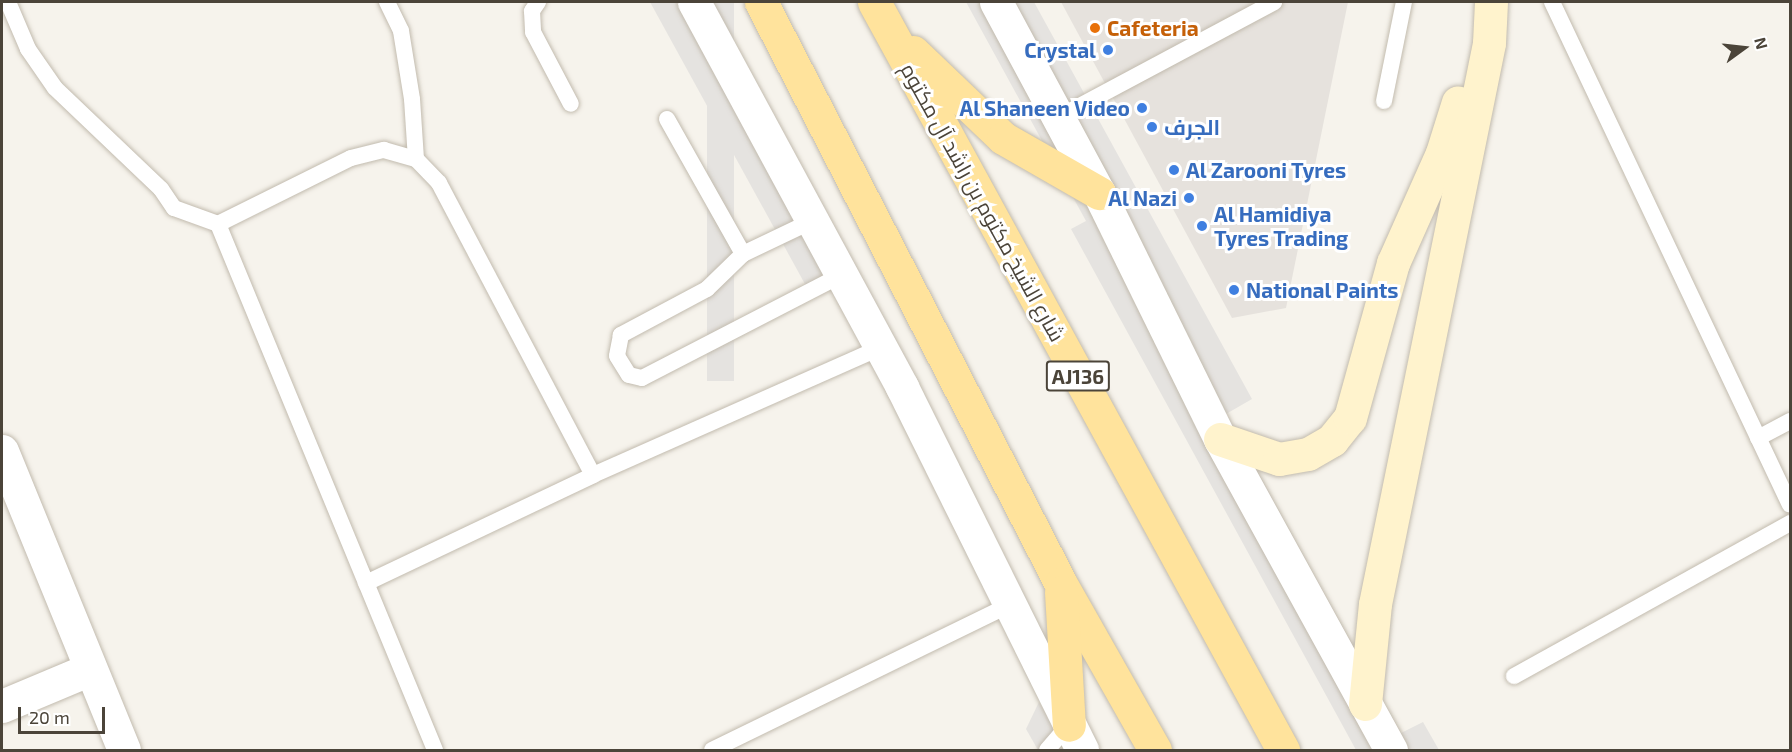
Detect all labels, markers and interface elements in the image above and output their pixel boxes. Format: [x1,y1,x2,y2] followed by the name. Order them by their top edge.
[1107,15,1199,41] place label: Cafeteria
[1714,18,1774,78] north arrow
[1088,21,1102,35] marker: Cafeteria
[1751,35,1773,51] text: N
[1024,37,1096,63] place label: Crystal
[1101,43,1115,57] marker: Crystal
[896,58,1070,346] street label: شارع الشيخ مكتوم بن راشد آل مكتوم
[958,95,1130,121] place label: Al Shaneen Video
[1135,101,1149,115] marker: Al Shaneen Video
[1164,114,1220,140] place label: الجرف
[1145,120,1159,134] marker: الجرف
[1186,157,1347,183] place label: Al Zarooni Tyres
[1167,163,1181,177] marker: Al Zarooni Tyres
[1108,185,1177,211] place label: Al Nazi
[1182,191,1196,205] marker: Al Nazi
[1214,201,1349,251] place label: Al Hamidiya Tyres Trading
[1195,219,1209,233] marker: Al Hamidiya Tyres Trading
[1246,277,1399,303] place label: National Paints
[1227,283,1241,297] marker: National Paints
[1045,359,1111,393] road number: AJ136
[21,695,108,733] scale bar
[29,706,70,728] text: 20 m

